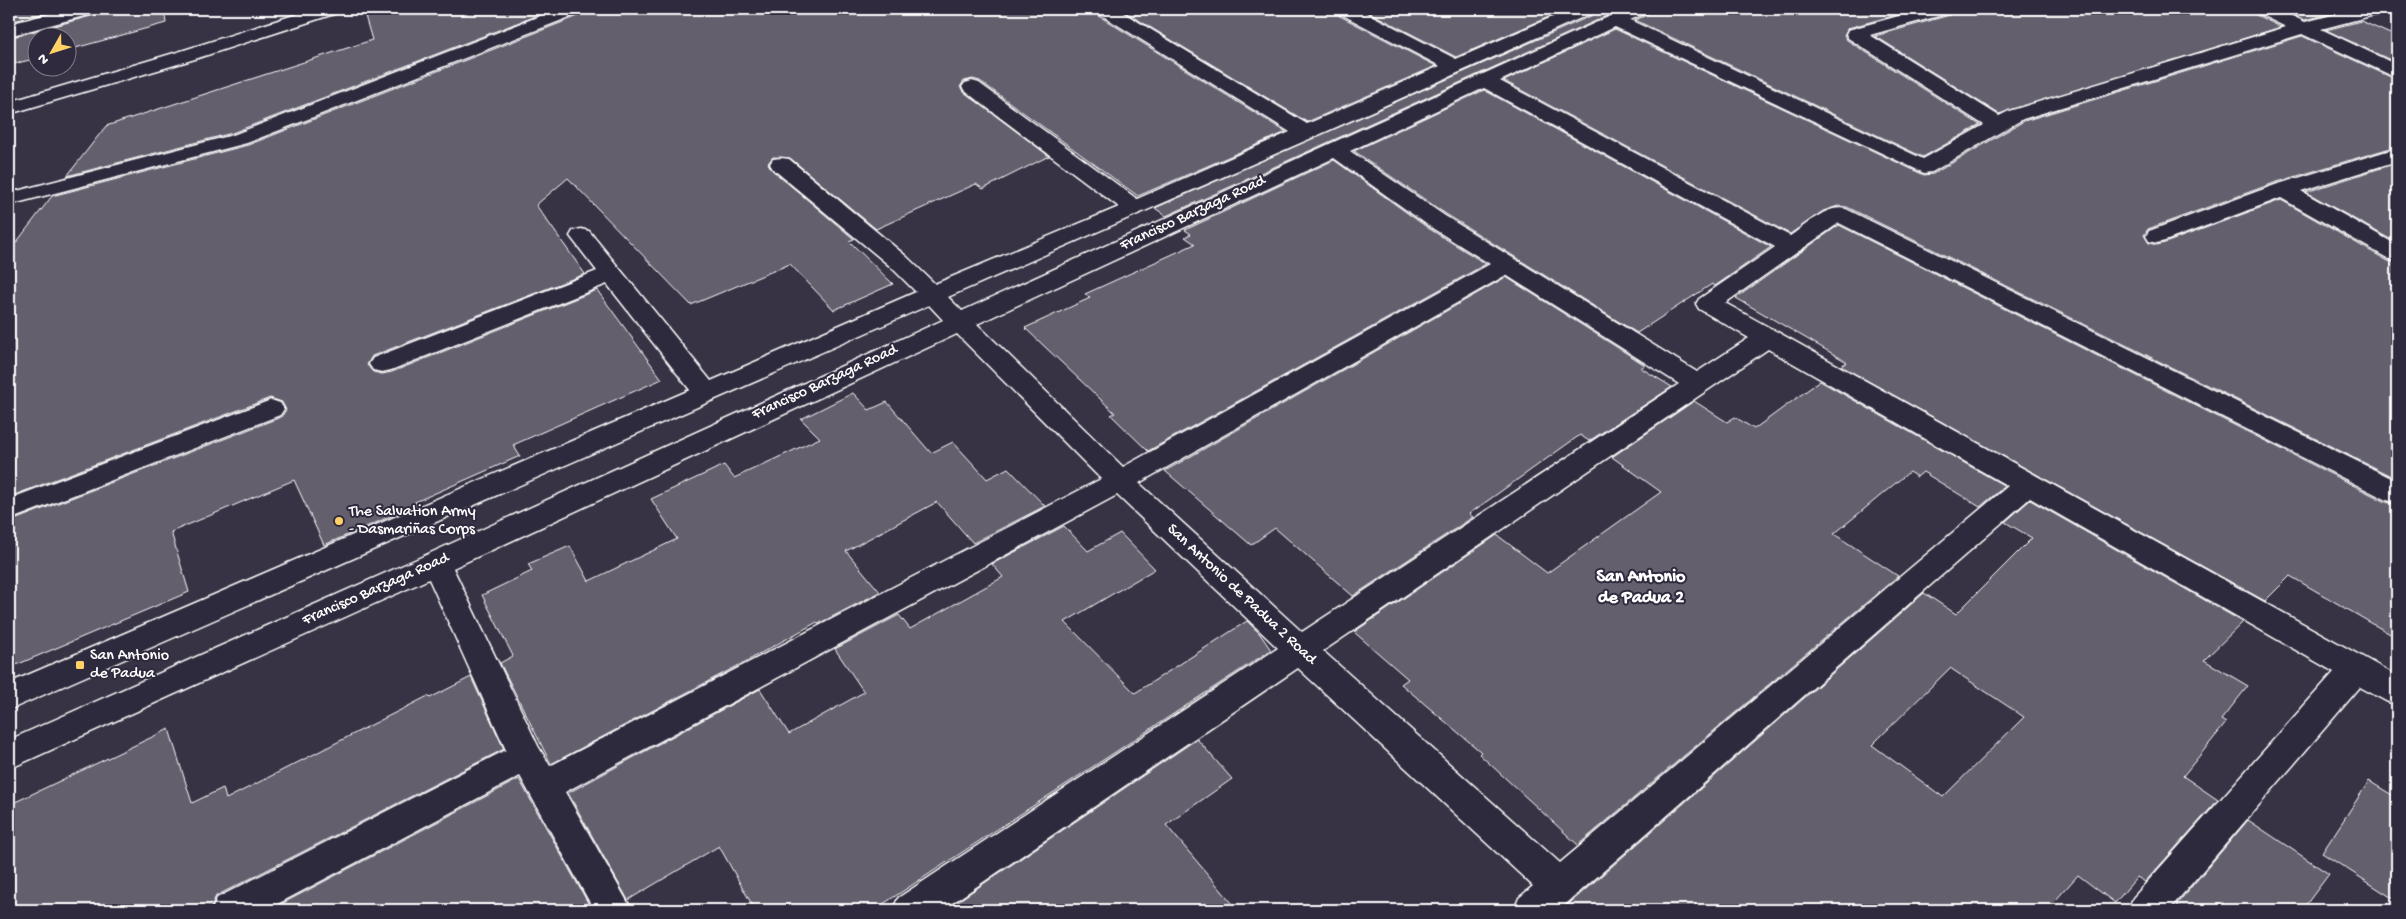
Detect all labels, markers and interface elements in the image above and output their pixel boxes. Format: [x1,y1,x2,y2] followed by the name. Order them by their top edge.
[28,28,78,78] north arrow
[34,50,53,68] text: N
[1116,171,1270,256] street label: Francisco Barzaga Road
[748,340,902,425] street label: Francisco Barzaga Road
[348,503,476,540] place label: The Salvation Army - Dasmariñas Corps
[333,515,345,527] marker: The Salvation Army - Dasmariñas Corps
[1162,521,1321,671] street label: San Antonio de Padua 2 Road
[299,549,454,631] street label: Francisco Barzaga Road
[1597,567,1686,609] district label: San Antonio de Padua 2
[90,647,169,684] place label: San Antonio de Padua
[74,659,86,671] marker: San Antonio de Padua

